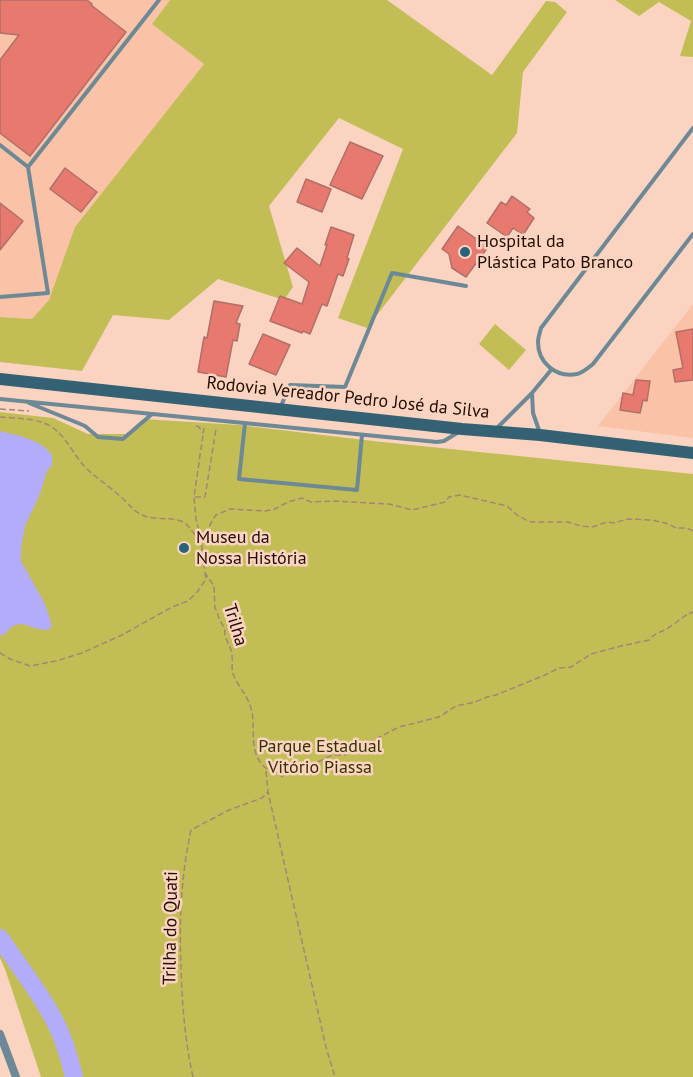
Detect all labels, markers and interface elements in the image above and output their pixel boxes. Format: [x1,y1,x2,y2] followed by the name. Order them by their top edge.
[477,231,633,274] place label: Hospital da Plástica Pato Branco
[458,245,472,259] marker: Hospital da Plástica Pato Branco
[205,372,491,424] street label: Rodovia Vereador Pedro José da Silva
[196,527,307,570] place label: Museu da Nossa História
[177,541,191,555] marker: Museu da Nossa História
[218,601,252,649] street label: Trilha
[258,736,382,778] park label: Parque Estadual Vitório Piassa
[159,871,183,985] street label: Trilha do Quati

